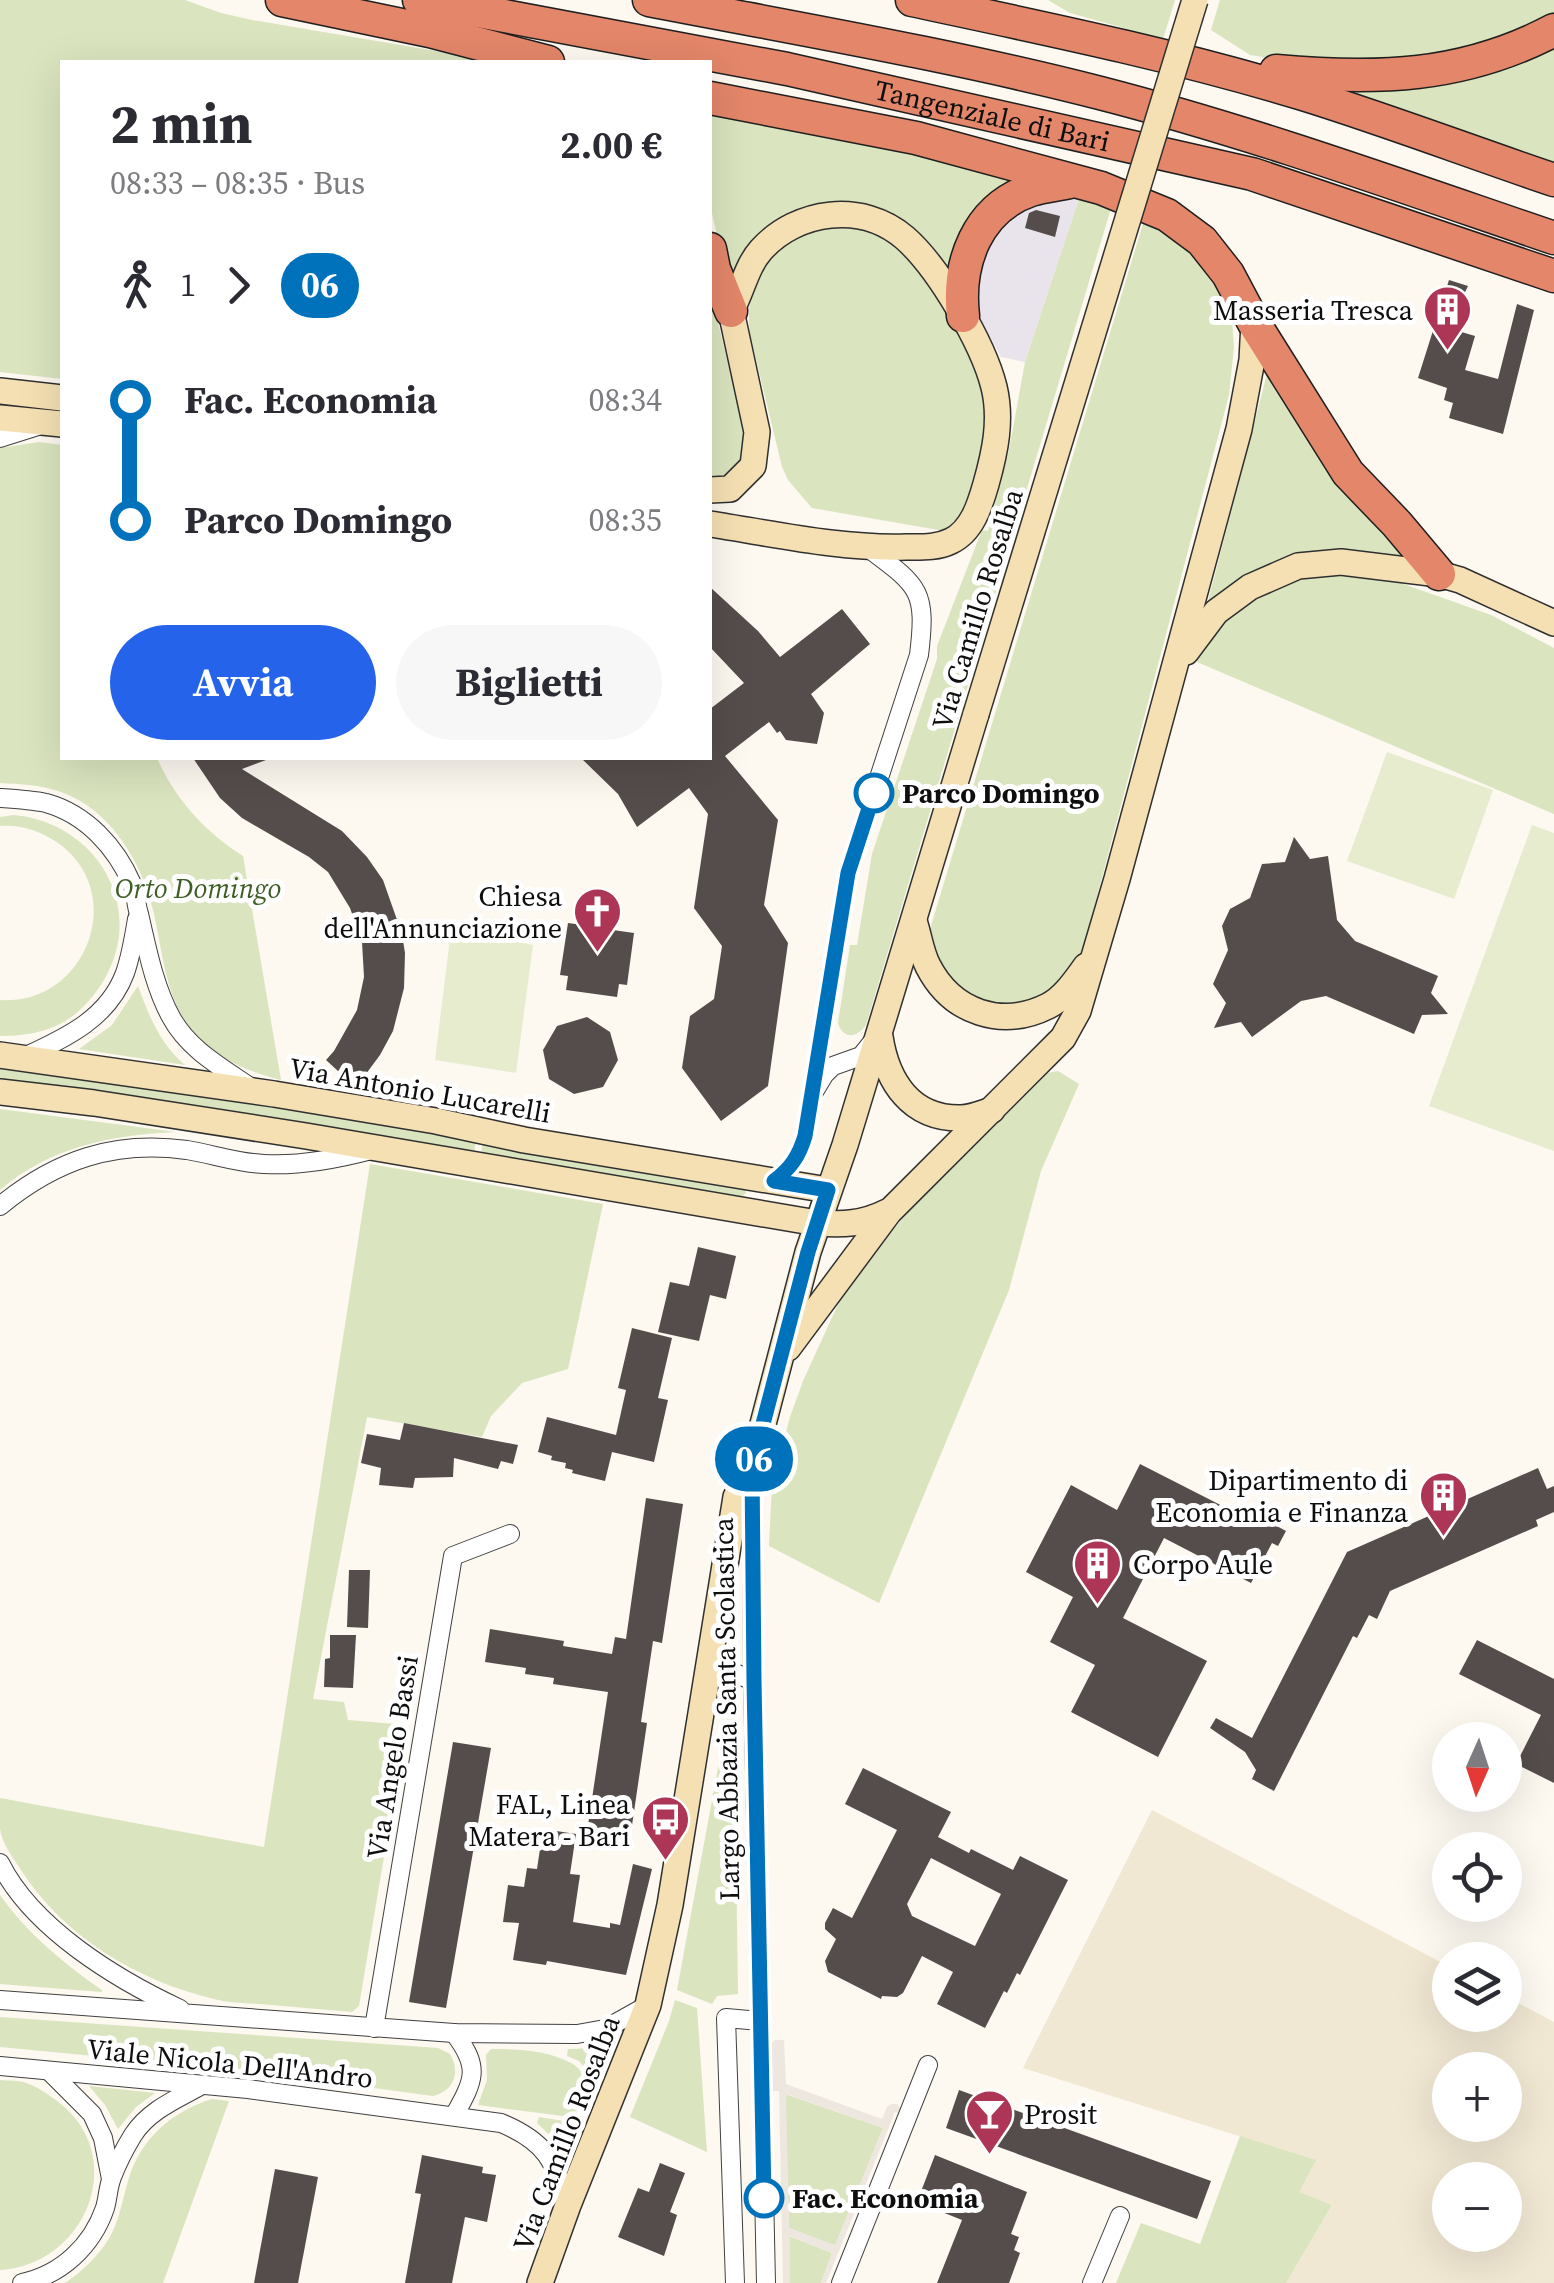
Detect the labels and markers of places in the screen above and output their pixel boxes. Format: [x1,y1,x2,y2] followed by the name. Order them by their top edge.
[1422,284,1474,352] building icon: Masseria Tresca
[1213,291,1414,329] place label: Masseria Tresca
[855,774,893,812] marker: Parco Domingo
[902,774,1100,812] place label: Parco Domingo
[324,877,563,947] place label: Chiesa dell'Annunciazione
[571,886,623,954] church icon: Chiesa dell'Annunciazione
[1155,1461,1409,1531] place label: Dipartimento di Economia e Finanza
[1417,1470,1469,1538] building icon: Dipartimento di Economia e Finanza
[1072,1538,1124,1606] building icon: Corpo Aule
[1133,1545,1273,1583] place label: Corpo Aule
[468,1785,631,1855] place label: FAL, Linea Matera - Bari
[639,1794,691,1862] bus stop icon: FAL, Linea Matera - Bari
[963,2088,1015,2156] bar icon: Prosit
[1024,2095,1098,2133] place label: Prosit
[745,2179,783,2217] marker: Fac. Economia
[792,2179,979,2217] place label: Fac. Economia

